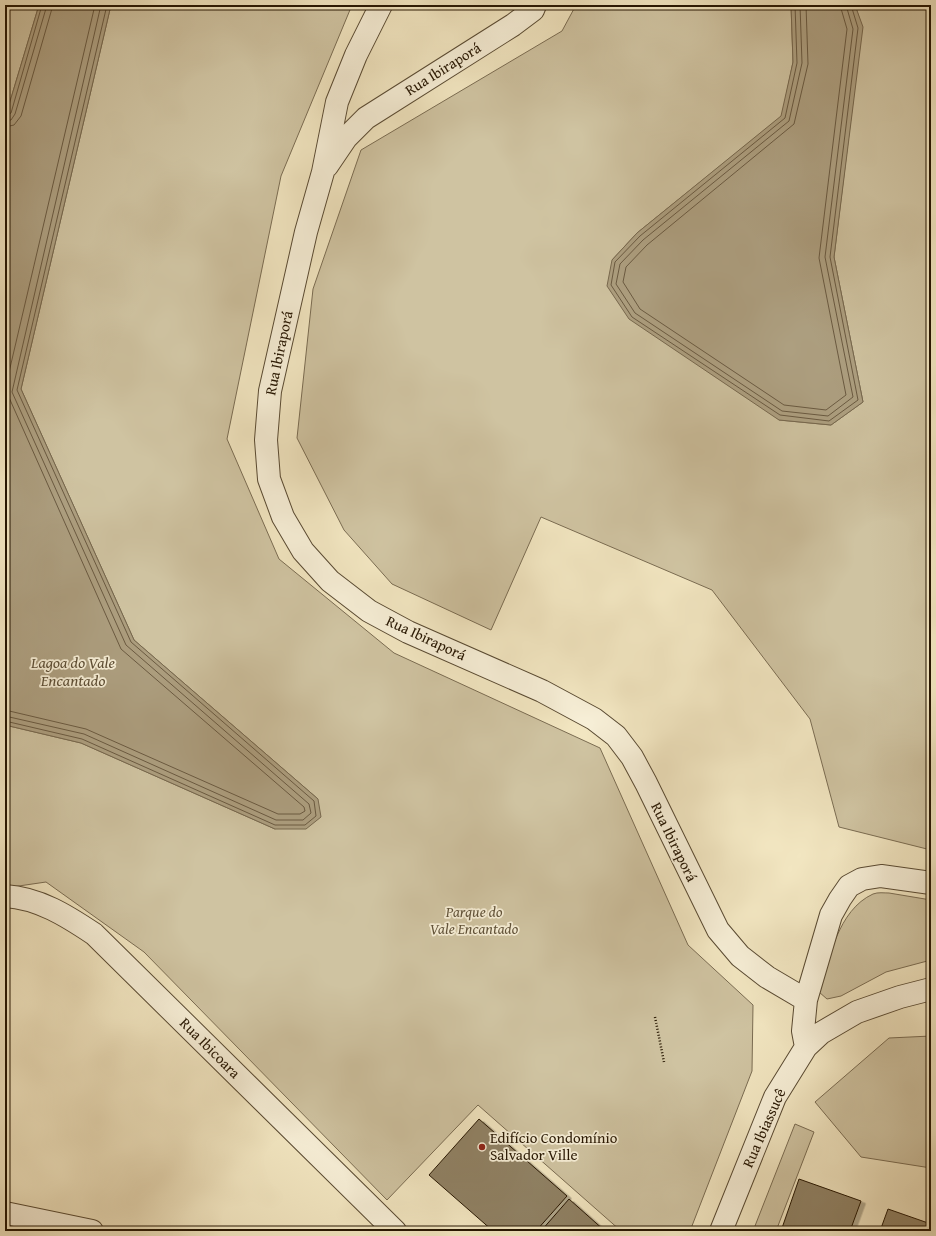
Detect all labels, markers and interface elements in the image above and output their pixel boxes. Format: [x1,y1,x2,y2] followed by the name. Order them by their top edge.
[401,37,485,100] street label: Rua Ibiraporá
[259,309,298,397] street label: Rua Ibiraporá
[383,610,470,665] street label: Rua Ibiraporá
[30,650,115,692] water label: Lagoa do Vale Encantado
[646,799,703,885] street label: Rua Ibiraporá
[430,901,519,939] park label: Parque do Vale Encantado
[175,1013,245,1083] street label: Rua Ibicoara
[737,1085,790,1171] street label: Rua Ibiassucê
[490,1127,618,1165] place label: Edifício Condomínio Salvador Ville
[477,1142,487,1152] marker: Edifício Condomínio Salvador Ville

